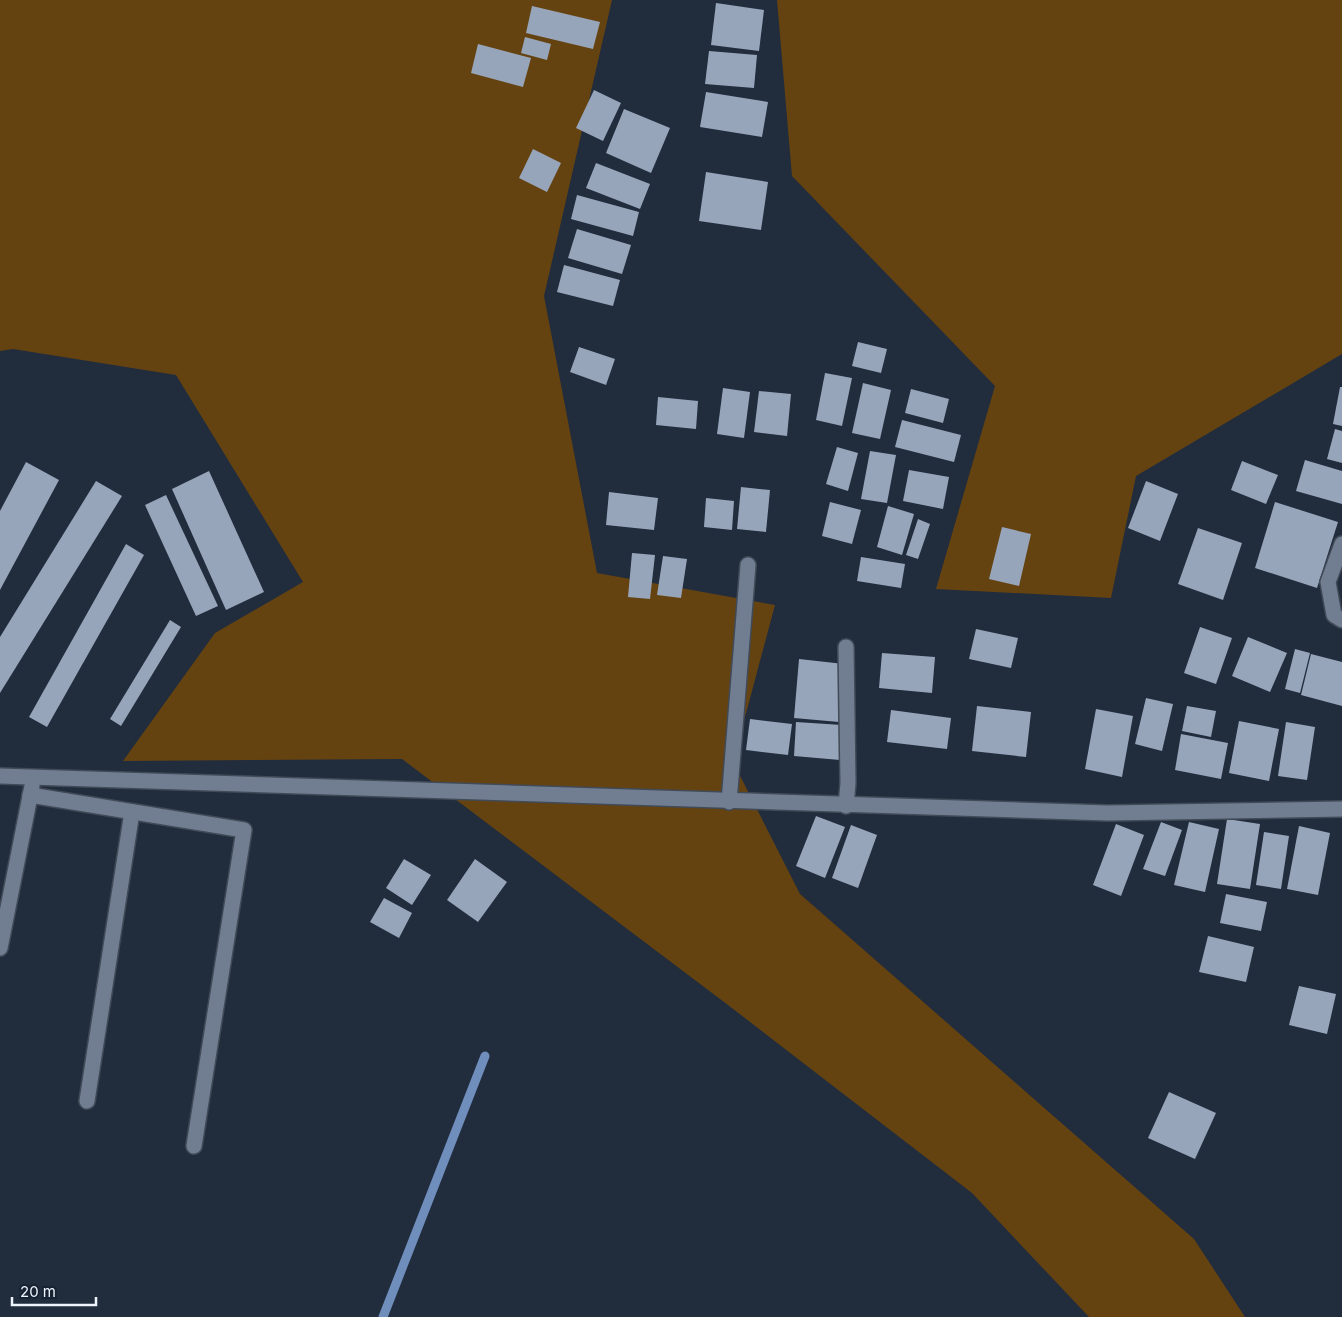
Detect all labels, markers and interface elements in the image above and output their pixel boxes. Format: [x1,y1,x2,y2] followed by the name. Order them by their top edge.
[12,1274,96,1306] scale bar
[20,1282,56,1301] text: 20 m

